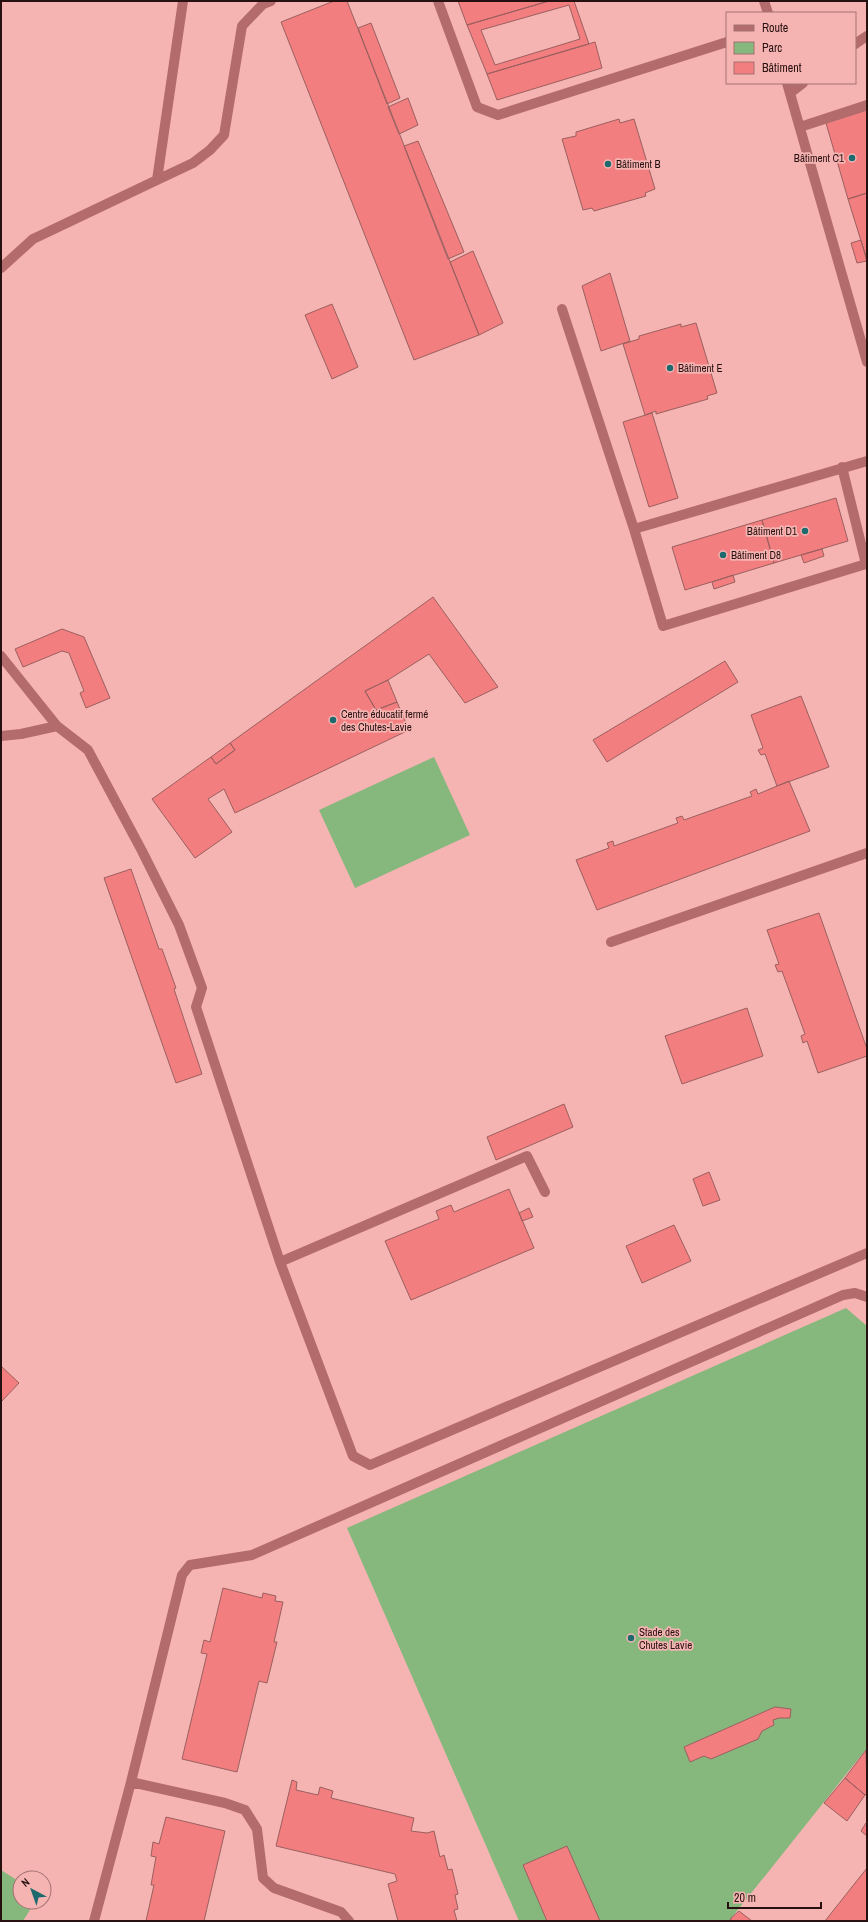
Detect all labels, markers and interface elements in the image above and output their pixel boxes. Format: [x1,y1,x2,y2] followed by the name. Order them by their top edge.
[726,12,856,84] legend
[762,20,788,36] text: Route
[762,40,782,56] text: Parc
[762,60,802,76] text: Bâtiment
[794,151,844,165] place label: Bâtiment C1
[847,153,857,163] marker: Bâtiment C1
[616,157,661,171] place label: Bâtiment B
[603,159,613,169] marker: Bâtiment B
[678,361,723,375] place label: Bâtiment E
[665,363,675,373] marker: Bâtiment E
[747,524,797,538] place label: Bâtiment D1
[800,526,810,536] marker: Bâtiment D1
[731,548,781,562] place label: Bâtiment D8
[718,550,728,560] marker: Bâtiment D8
[341,707,428,734] place label: Centre éducatif fermé des Chutes-Lavie
[328,715,338,725] marker: Centre éducatif fermé des Chutes-Lavie
[639,1625,692,1652] place label: Stade des Chutes Lavie
[626,1633,636,1643] marker: Stade des Chutes Lavie
[12,1870,52,1910] north arrow
[18,1875,32,1890] text: N
[728,1884,821,1910] scale bar
[734,1890,756,1906] text: 20 m

